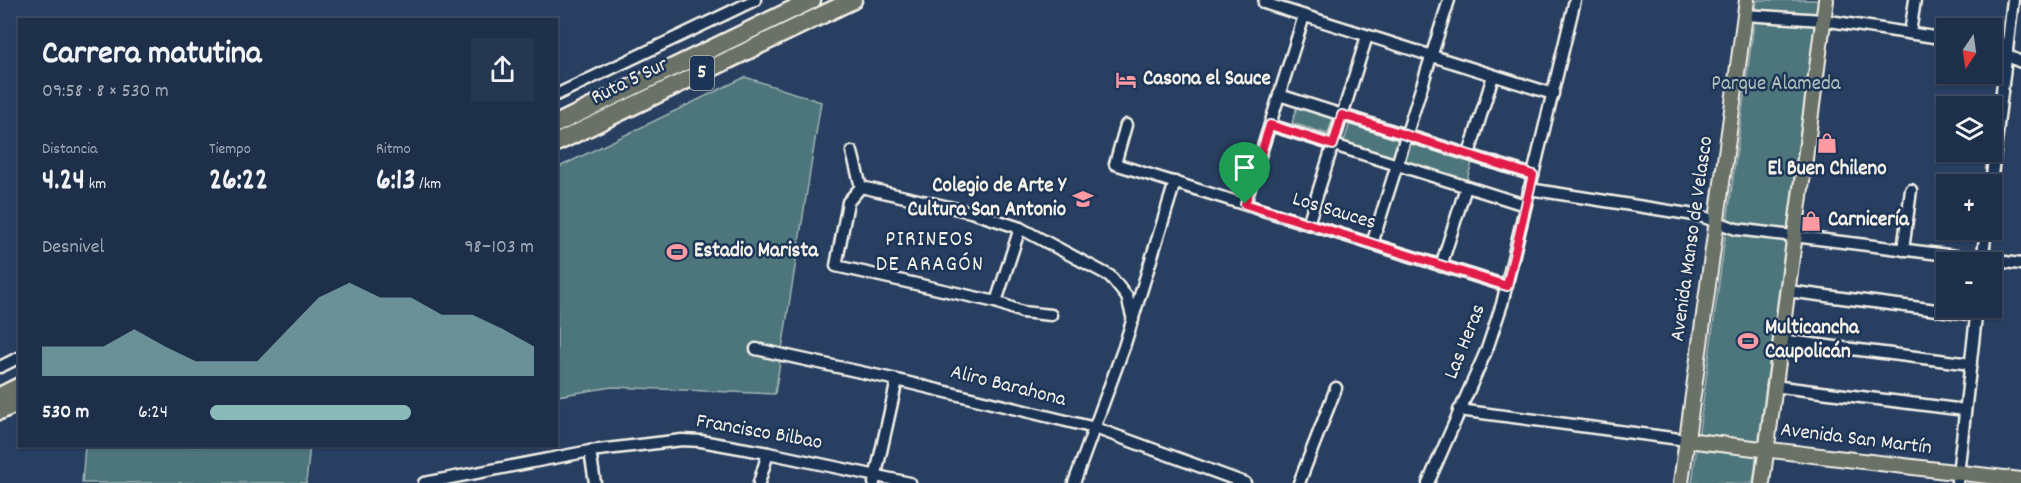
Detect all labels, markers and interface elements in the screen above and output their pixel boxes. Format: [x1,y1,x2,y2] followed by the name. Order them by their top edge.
[1936,18,2002,84] north arrow
[1936,18,2002,318] map controls
[42,32,262,79] text: Carrera matutina
[471,38,534,101] button: share
[586,50,674,114] street label: Ruta 5 Sur
[690,56,714,90] road number: 5
[1143,65,1271,95] place label: Casona el Sauce
[1114,68,1138,92] hotel icon: Casona el Sauce
[1711,70,1842,100] park label: Parque Alameda
[42,78,169,106] text: 09:58 · 8 × 530 m
[1936,96,2002,162] button: layers
[1815,131,1839,155] shop icon: El Buen Chileno
[1664,134,1722,344] street label: Avenida Manso de Velasco
[42,138,98,161] text: Distancia
[209,138,251,161] text: Tiempo
[376,138,411,161] text: Ritmo
[1219,142,1270,204] pin
[1228,151,1261,184] icon: arrive
[1767,155,1887,185] place label: El Buen Chileno
[42,161,85,204] text: 4.24
[209,161,268,204] text: 26:22
[376,161,416,204] text: 6:13
[908,172,1067,226] place label: Colegio de Arte Y Cultura San Antonio
[85,173,106,196] text: km
[416,173,441,196] text: /km
[1936,174,2002,240] button: +
[1288,185,1380,239] street label: Los Sauces
[1071,187,1095,211] school or university icon: Colegio de Arte Y Cultura San Antonio
[1828,206,1910,236] place label: Carnicería
[1799,209,1823,233] shop icon: Carnicería
[876,225,984,281] district label: PIRINEOS DE ARAGÓN
[42,234,104,262] text: Desnivel
[464,234,534,262] text: 98–103 m
[694,237,819,267] place label: Estadio Marista
[665,240,689,264] sports icon: Estadio Marista
[1936,252,2002,318] button: −
[1437,300,1495,384] street label: Las Heras
[1765,314,1860,368] place label: Multicancha Caupolicán
[1736,329,1760,353] sports icon: Multicancha Caupolicán
[947,358,1070,416] street label: Aliro Barahona
[42,399,89,427] text: 530 m
[138,399,168,427] text: 6:24
[694,407,824,459] street label: Francisco Bilbao
[1779,416,1933,464] street label: Avenida San Martín

